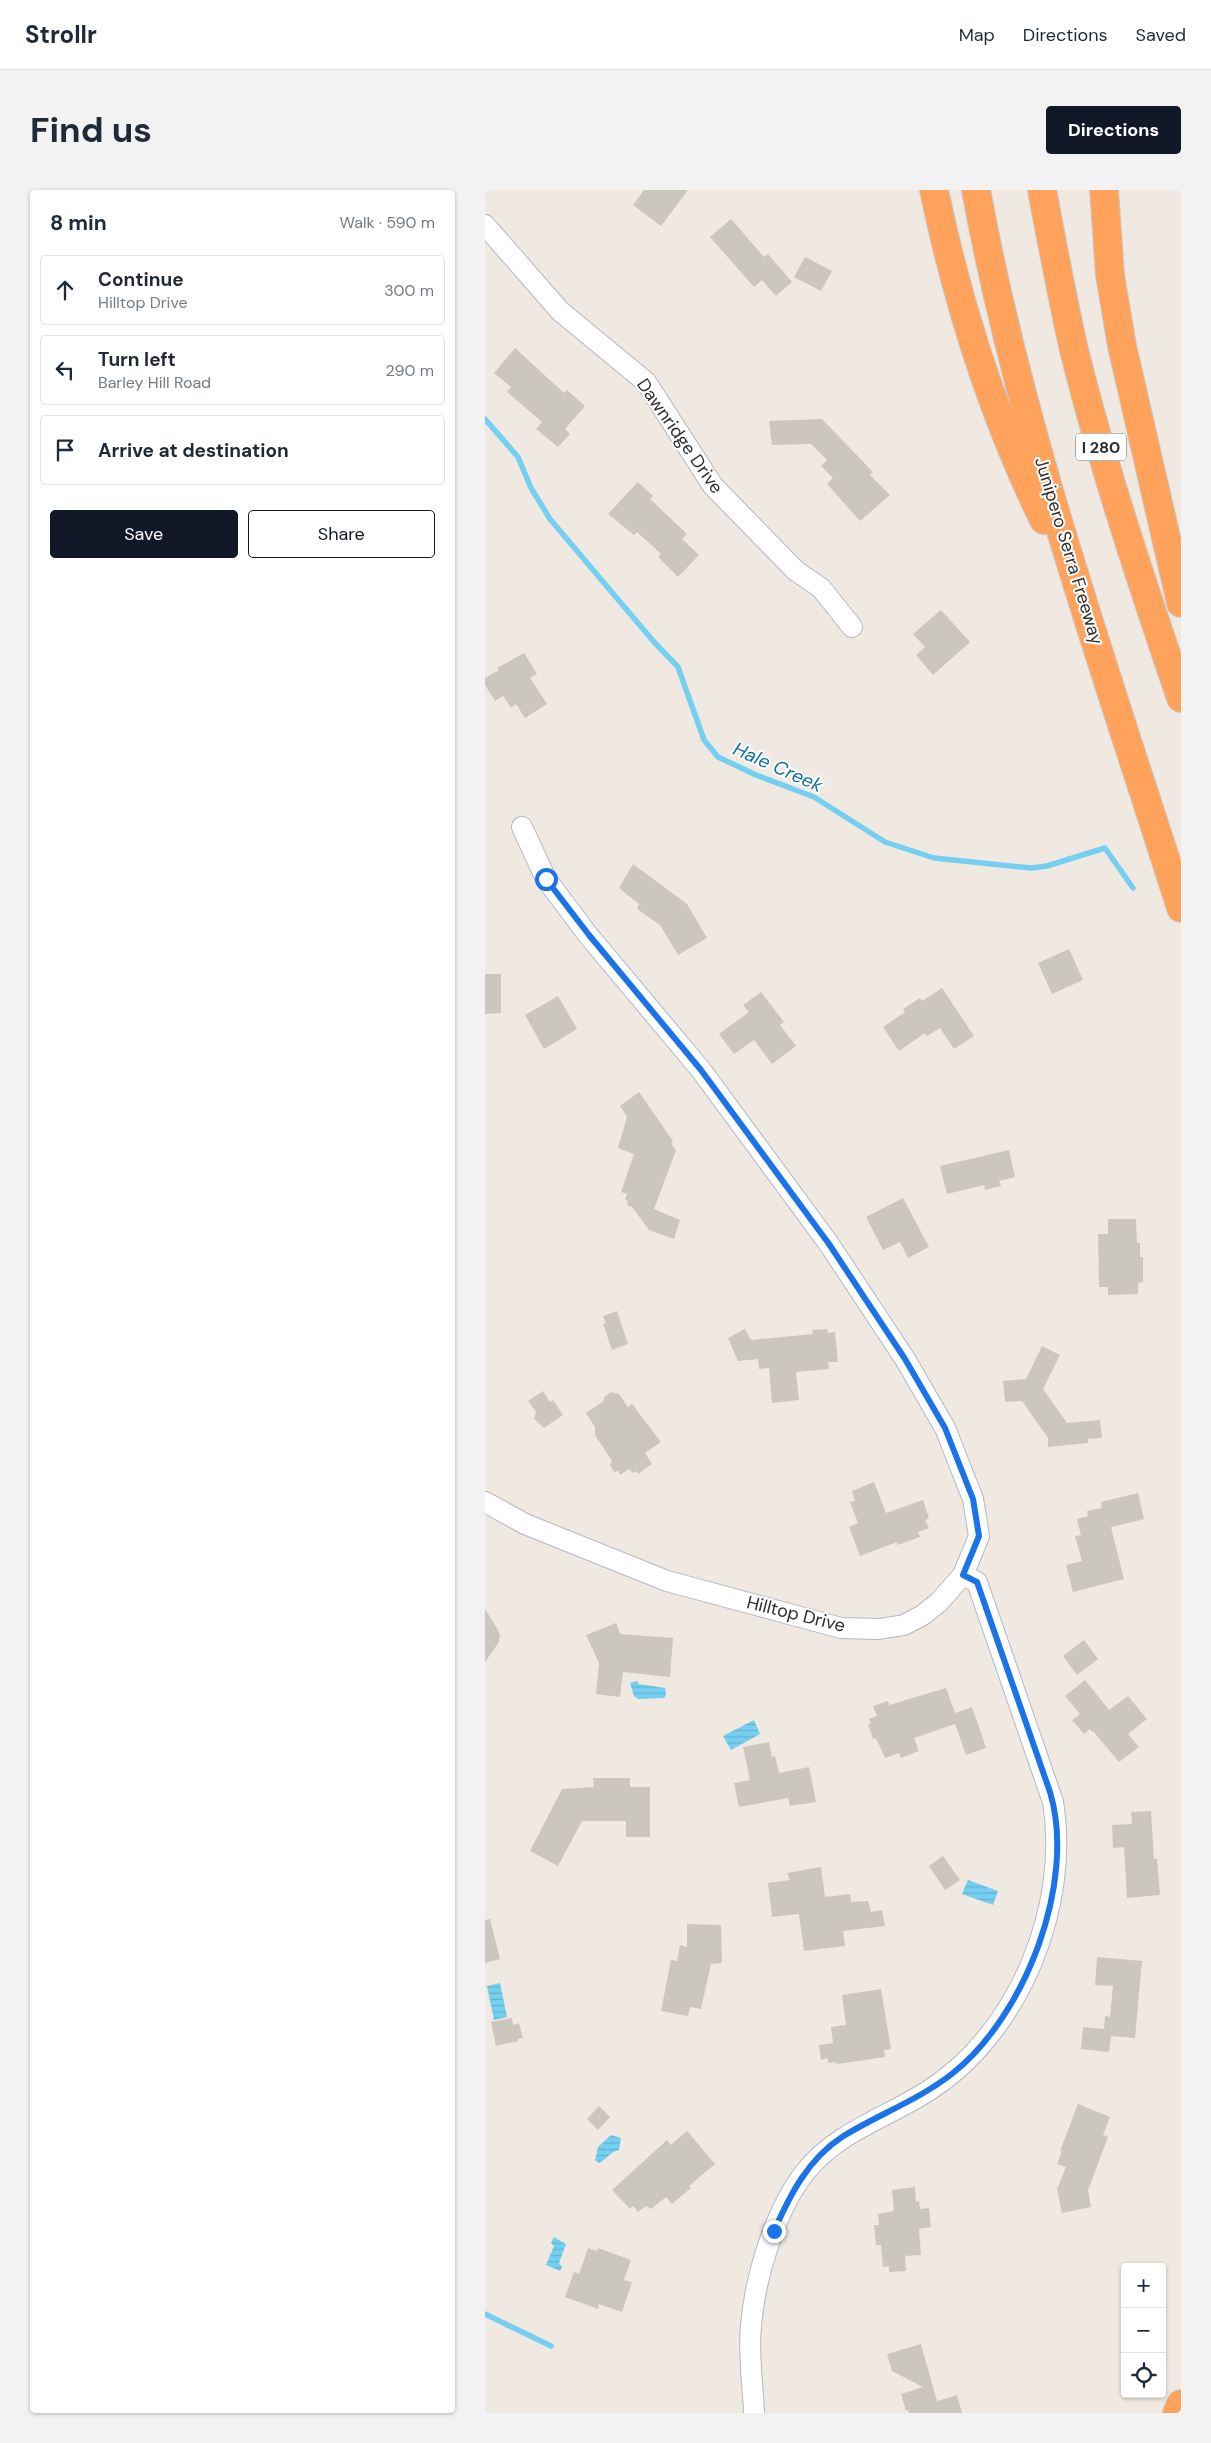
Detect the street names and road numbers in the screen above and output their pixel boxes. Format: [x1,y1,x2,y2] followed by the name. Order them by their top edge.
[631,374,729,498] street label: Dawnridge Drive
[1076,433,1126,460] road number: I 280
[1029,454,1109,648] street label: Junipero Serra Freeway
[744,1590,848,1638] street label: Hilltop Drive

